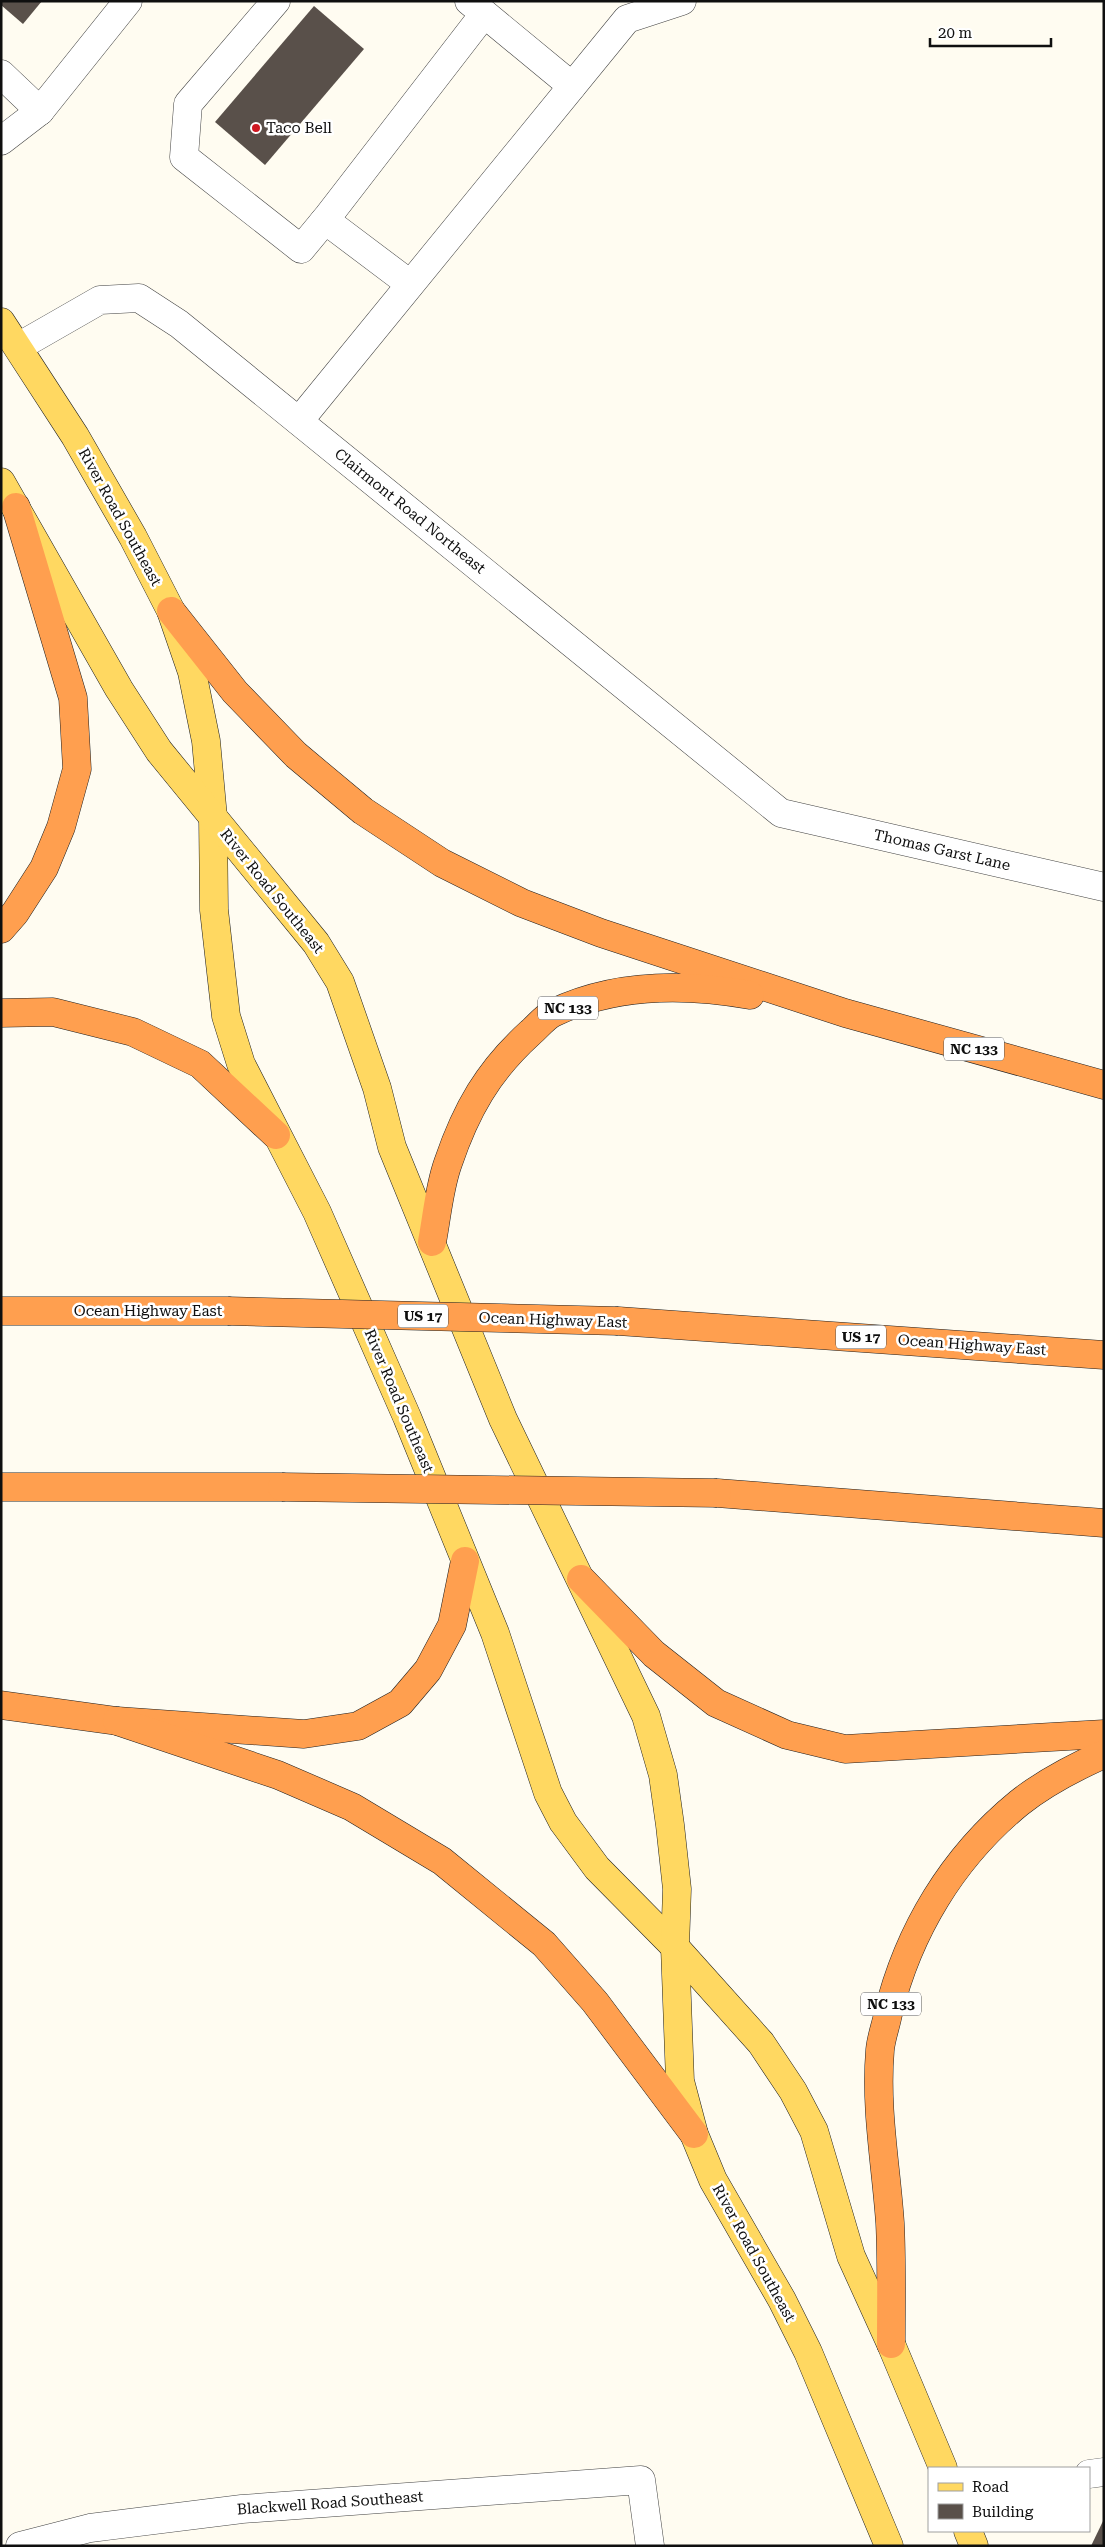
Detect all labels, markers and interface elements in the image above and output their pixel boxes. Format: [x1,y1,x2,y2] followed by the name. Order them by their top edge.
[930,15,1051,47] scale bar
[938,24,973,42] text: 20 m
[266,119,332,137] place label: Taco Bell
[250,122,262,134] marker: Taco Bell
[75,445,166,589] street label: River Road Southeast
[331,445,489,578] street label: Clairmont Road Northeast
[216,825,328,957] street label: River Road Southeast
[872,825,1012,875] street label: Thomas Garst Lane
[538,996,598,1020] road number: NC 133
[944,1038,1004,1060] road number: NC 133
[74,1302,223,1320] street label: Ocean Highway East
[398,1304,448,1328] road number: US 17
[478,1308,628,1332] street label: Ocean Highway East
[836,1325,886,1348] road number: US 17
[360,1326,438,1476] street label: River Road Southeast
[897,1331,1047,1359] street label: Ocean Highway East
[861,1992,921,2016] road number: NC 133
[709,2181,800,2325] street label: River Road Southeast
[928,2467,1090,2532] legend
[972,2478,1009,2496] text: Road
[236,2487,424,2518] street label: Blackwell Road Southeast
[972,2503,1034,2521] text: Building

